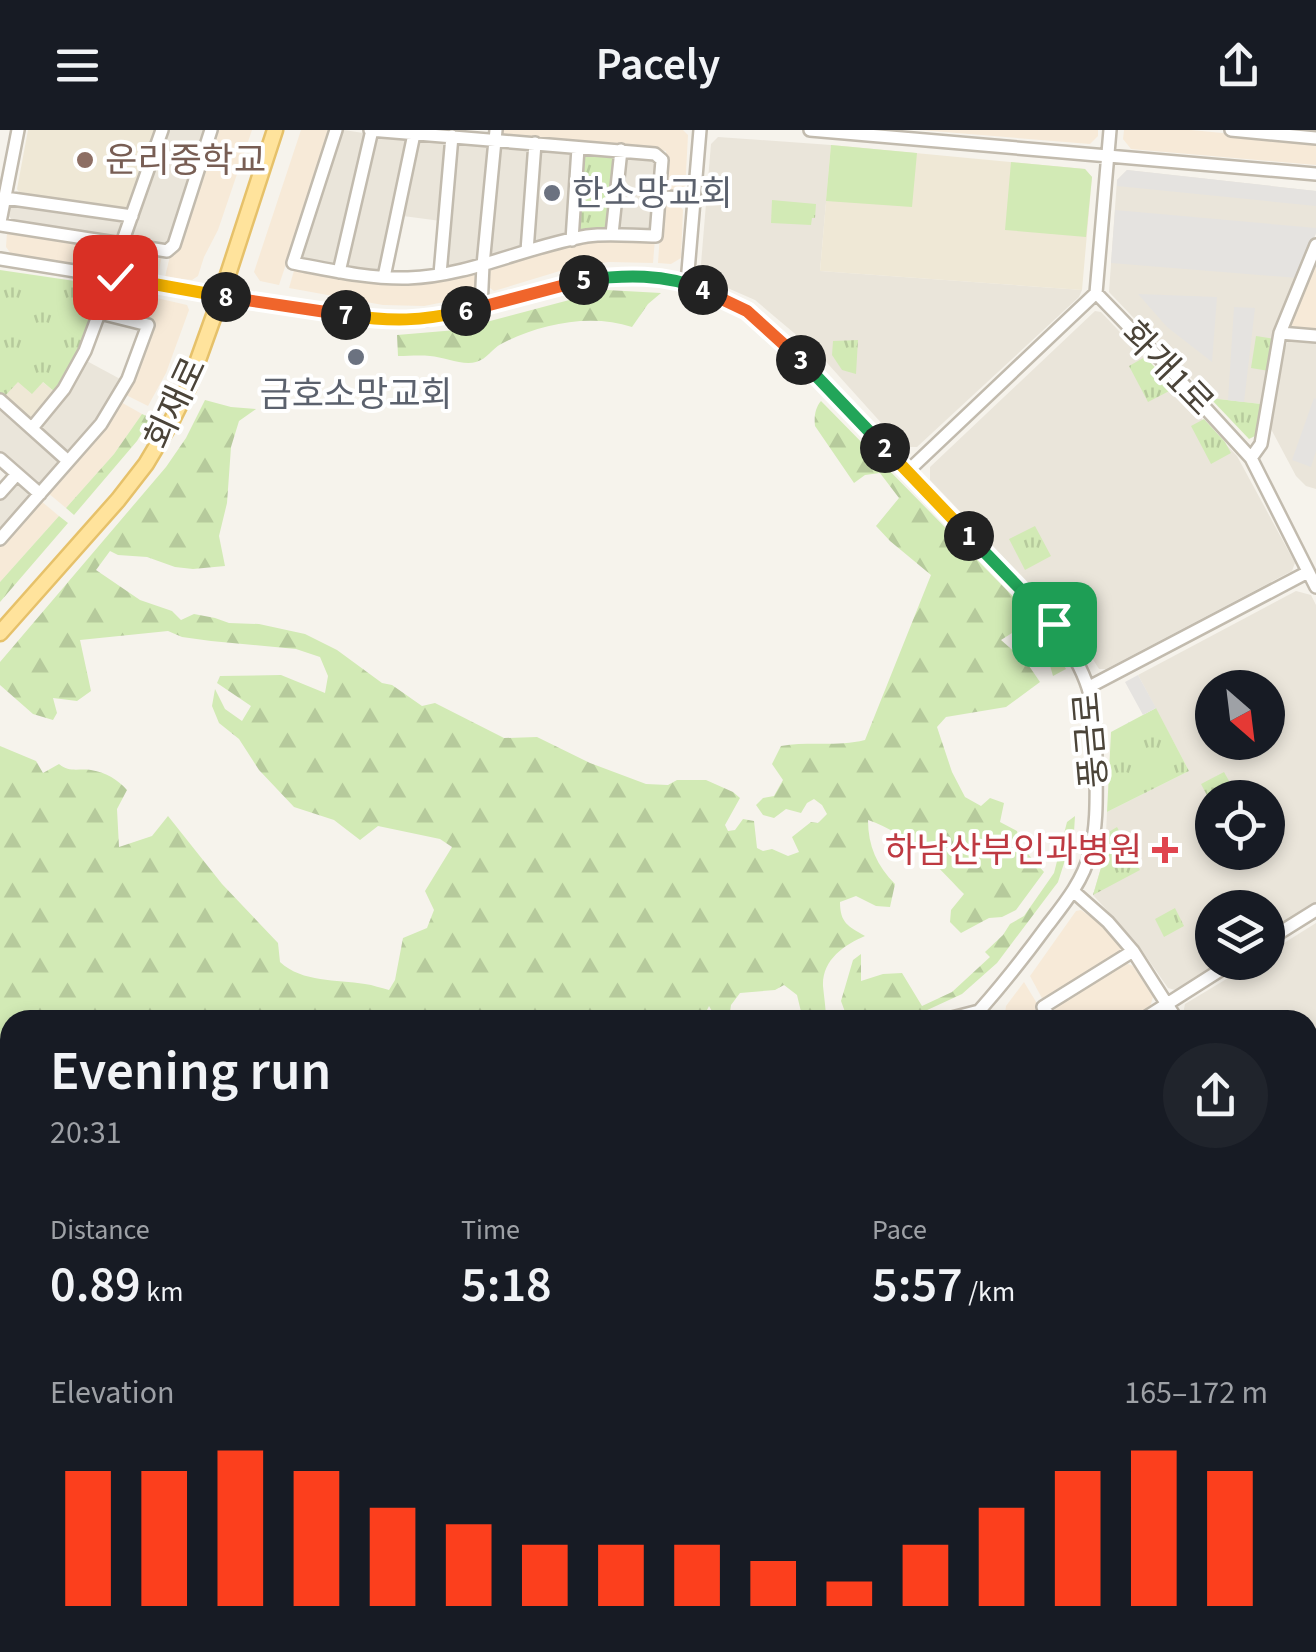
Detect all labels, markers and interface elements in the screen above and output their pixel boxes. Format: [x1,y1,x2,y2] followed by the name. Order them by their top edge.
[596,33,720,97] text: Pacely
[50,38,105,93] icon: menu
[1211,38,1266,93] icon: share
[105,136,266,186] place label: 운리중학교
[74,149,96,171] marker: 운리중학교
[572,169,733,219] place label: 한소망교회
[541,182,563,204] marker: 한소망교회
[73,235,158,320] pin
[88,250,143,305] icon: check
[559,255,609,305] pin: 5
[577,260,591,300] text: 5
[678,265,728,315] pin: 4
[696,270,710,310] text: 4
[201,272,251,322] pin: 8
[219,277,233,317] text: 8
[441,286,491,336] pin: 6
[321,290,371,340] pin: 7
[459,291,473,331] text: 6
[339,295,353,335] text: 7
[1110,310,1225,427] street label: 화개1로
[776,335,826,385] pin: 3
[794,340,808,380] text: 3
[345,346,367,368] marker: 금호소망교회
[133,349,219,458] street label: 회재로
[259,370,453,420] place label: 금호소망교회
[860,423,910,473] pin: 2
[878,428,892,468] text: 2
[944,511,994,561] pin: 1
[962,516,976,556] text: 1
[1012,582,1097,667] pin
[1027,597,1082,652] icon: arrive
[1195,670,1285,760] north arrow
[1195,670,1285,980] map controls
[1062,690,1120,790] street label: 풍금로
[1195,780,1285,870] button: locate
[884,826,1142,876] place label: 하남산부인과병원
[1152,837,1178,863] marker: 하남산부인과병원
[1195,890,1285,980] button: layers
[50,1033,331,1111] text: Evening run
[1163,1043,1268,1148] button: share
[50,1110,122,1156] text: 20:31
[50,1210,150,1250] text: Distance
[461,1210,520,1250] text: Time
[872,1210,927,1250] text: Pace
[50,1250,141,1321] text: 0.89
[461,1250,552,1321] text: 5:18
[872,1250,963,1321] text: 5:57
[141,1272,183,1312] text: km
[963,1272,1015,1312] text: /km
[50,1370,175,1416] text: Elevation
[1124,1370,1268,1416] text: 165–172 m

